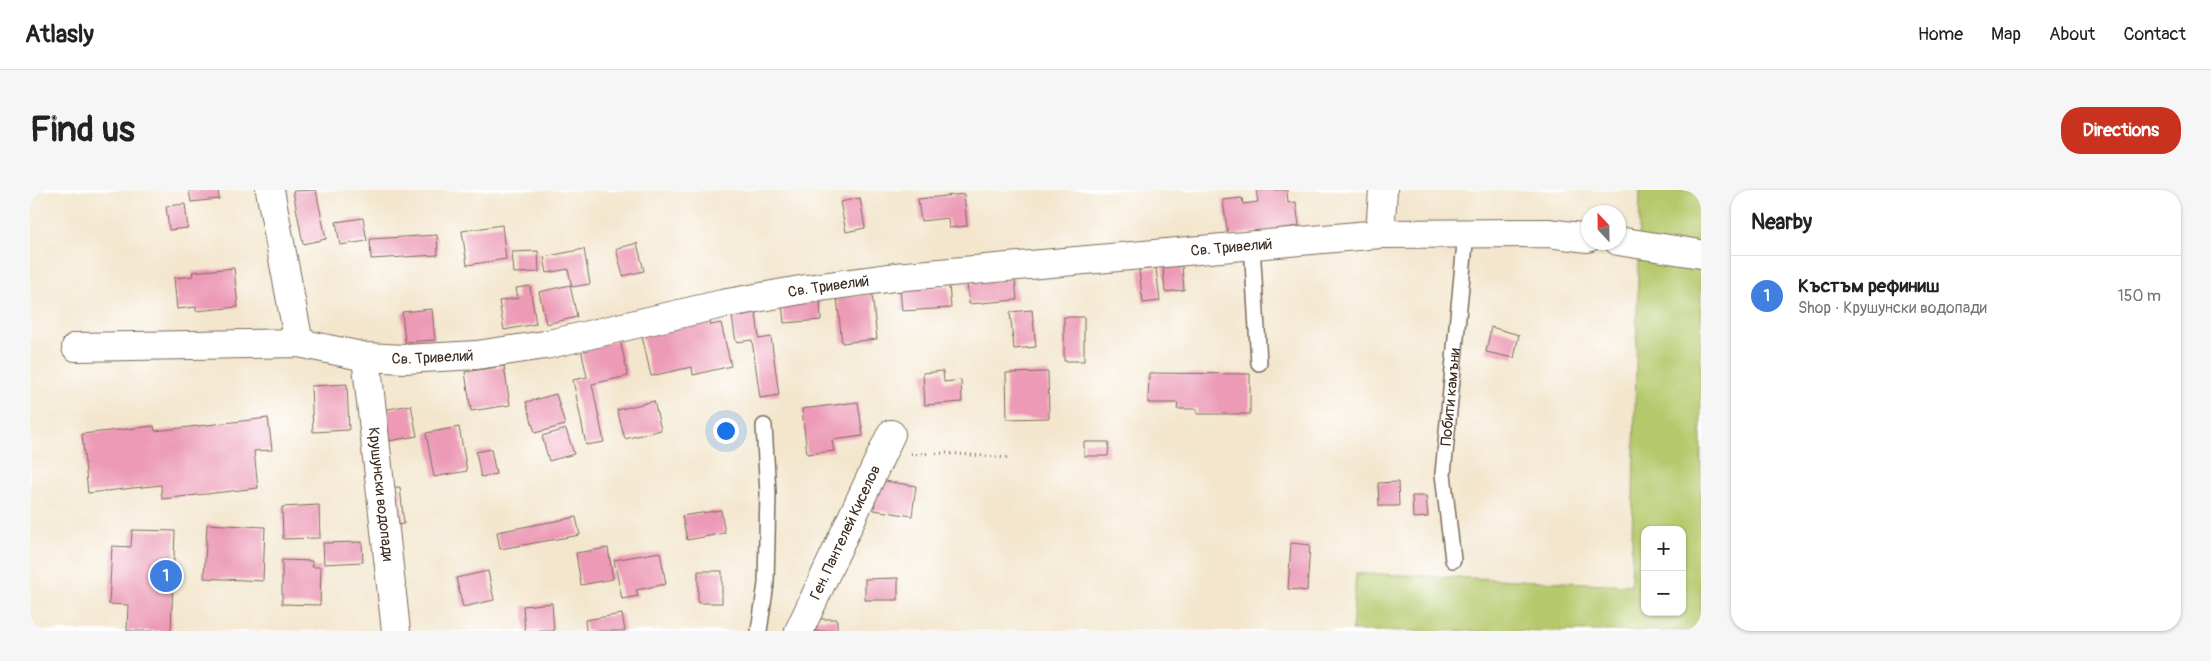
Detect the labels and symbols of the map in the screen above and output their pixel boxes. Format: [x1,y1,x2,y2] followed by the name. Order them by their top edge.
[1581,205,1626,250] north arrow
[1190,235,1273,261] street label: Св. Тривелий
[786,272,870,302] street label: Св. Тривелий
[391,346,474,369] street label: Св. Тривелий
[1437,347,1465,447] street label: Побити камъни
[713,418,739,444] your location
[364,426,397,563] street label: Крушунски водопади
[806,462,885,603] street label: Ген. Пантелей Киселов
[150,557,182,595] pin: 1

